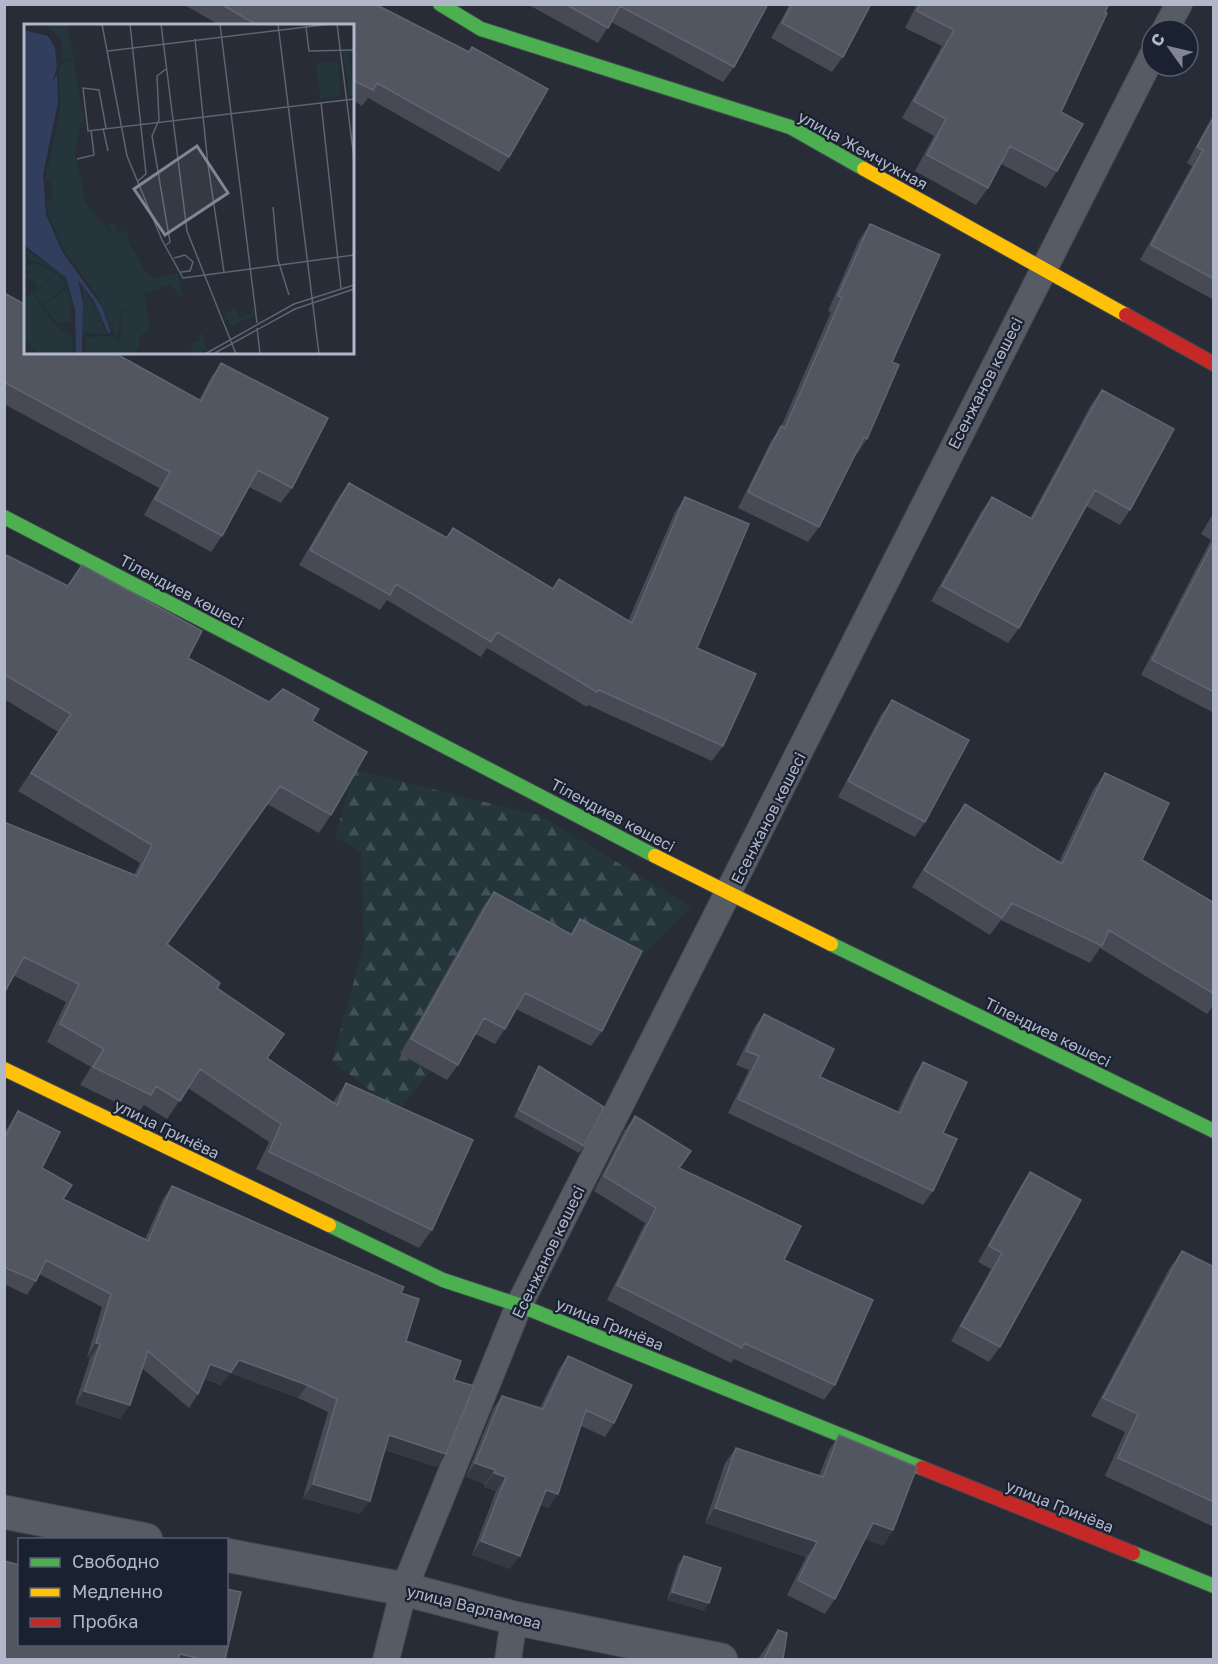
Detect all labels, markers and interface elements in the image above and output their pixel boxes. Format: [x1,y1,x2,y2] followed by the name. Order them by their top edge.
[1140,18,1200,78] north arrow
[24,24,354,354] inset map
[1146,29,1169,50] text: С
[795,106,931,194] street label: улица Жемчужная
[943,314,1027,452] street label: Есенжанов көшесі
[116,550,248,632] street label: Тілендиев көшесі
[726,749,810,887] street label: Есенжанов көшесі
[547,774,679,856] street label: Тілендиев көшесі
[982,993,1114,1071] street label: Тілендиев көшесі
[111,1095,223,1163] street label: улица Гринёва
[507,1182,589,1322] street label: Есенжанов көшесі
[553,1293,667,1355] street label: улица Гринёва
[1003,1475,1117,1537] street label: улица Гринёва
[18,1538,228,1646] legend
[72,1550,159,1572] text: Свободно
[72,1580,163,1602] text: Медленно
[405,1581,543,1633] street label: улица Варламова
[72,1610,138,1632] text: Пробка

